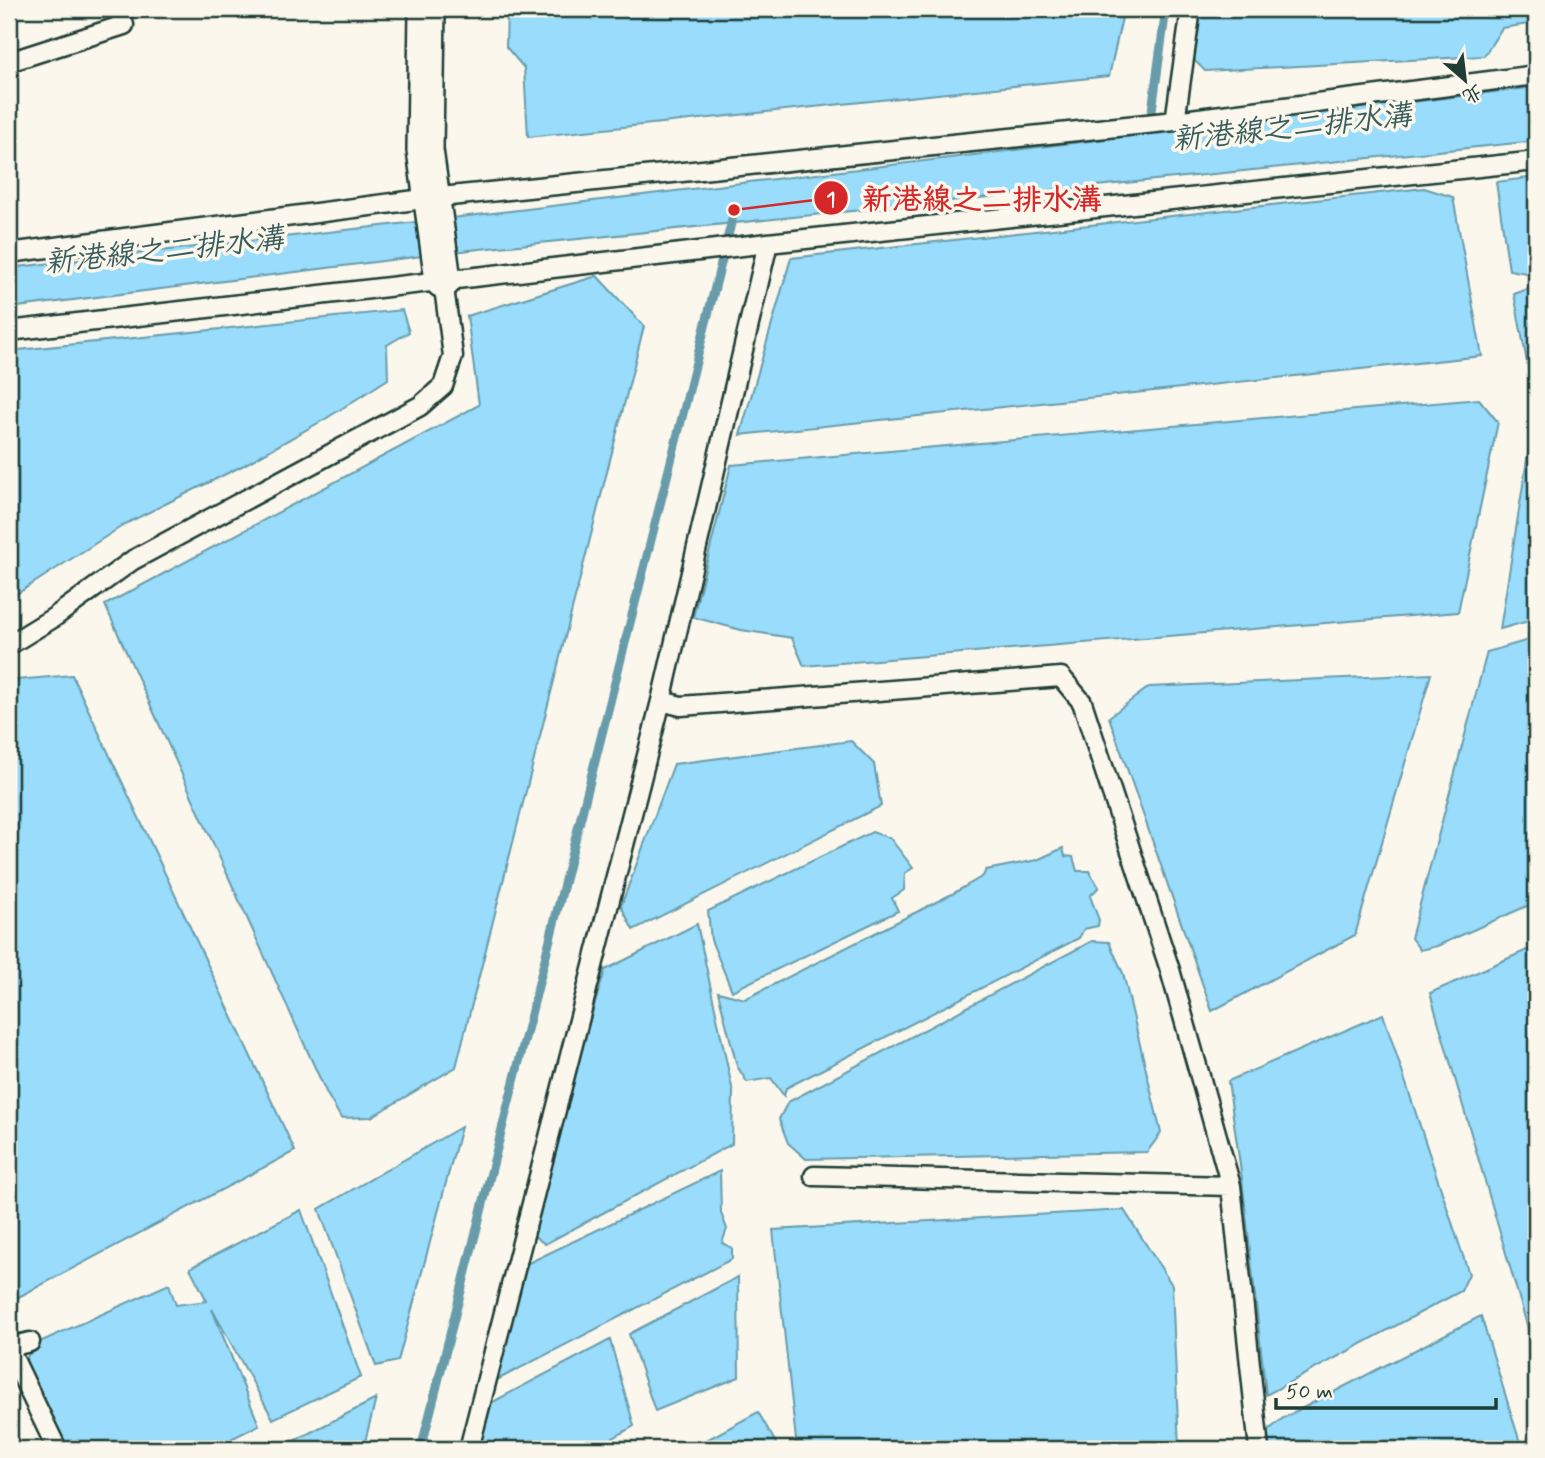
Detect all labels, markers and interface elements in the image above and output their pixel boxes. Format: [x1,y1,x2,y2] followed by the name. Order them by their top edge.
[1430,46,1500,116] north arrow
[1458,78,1487,109] text: 北
[1171,96,1416,160] water label: 新港線之二排水溝
[813,173,1116,224] callout: 新港線之二排水溝
[862,181,1102,220] text: 新港線之二排水溝
[826,186,836,214] text: 1
[43,219,288,283] water label: 新港線之二排水溝
[1276,1367,1496,1411] scale bar
[1286,1378,1333,1406] text: 50 m

